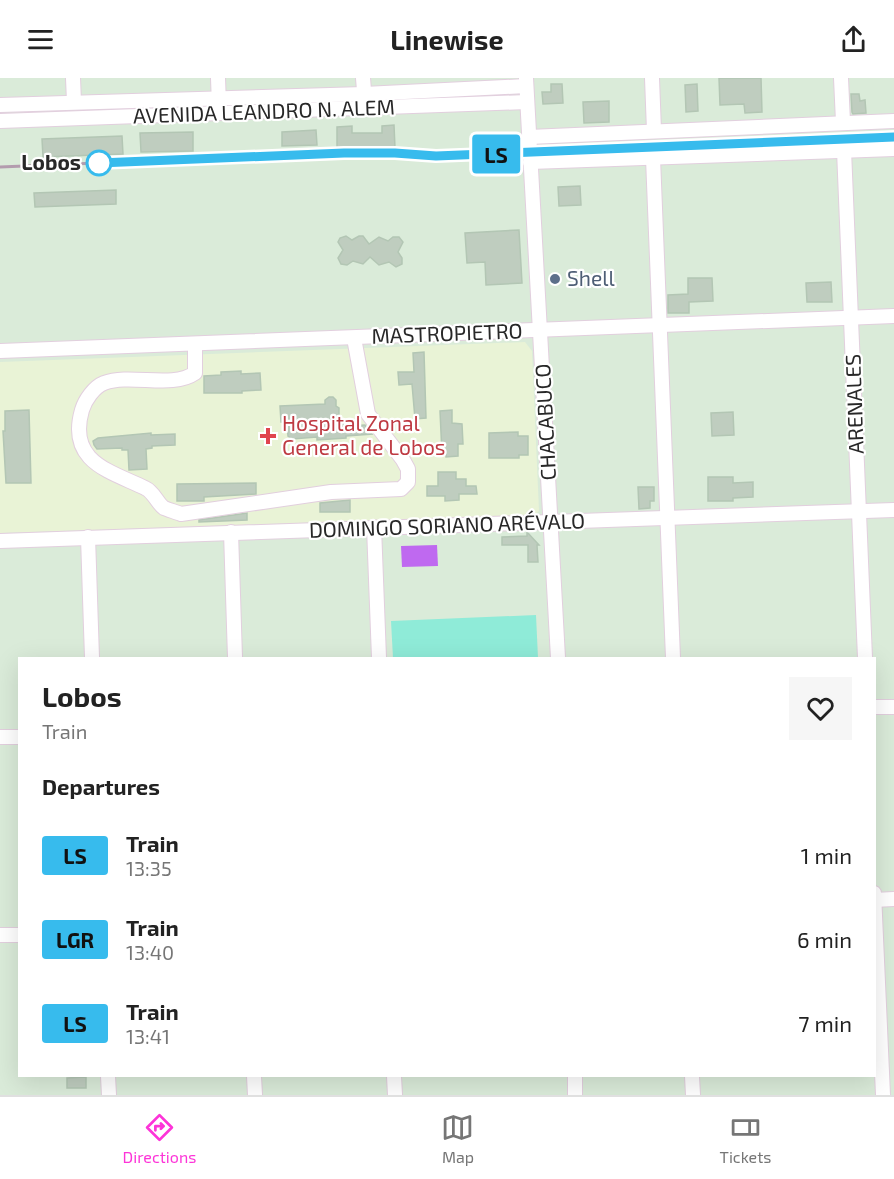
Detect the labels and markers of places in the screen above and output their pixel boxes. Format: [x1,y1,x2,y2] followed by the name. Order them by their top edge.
[21,149,81,174] place label: Lobos
[86,150,112,176] marker: Lobos
[567,265,615,290] place label: Shell
[548,272,562,286] marker: Shell
[282,410,446,459] place label: Hospital Zonal General de Lobos
[259,427,277,445] marker: Hospital Zonal General de Lobos

